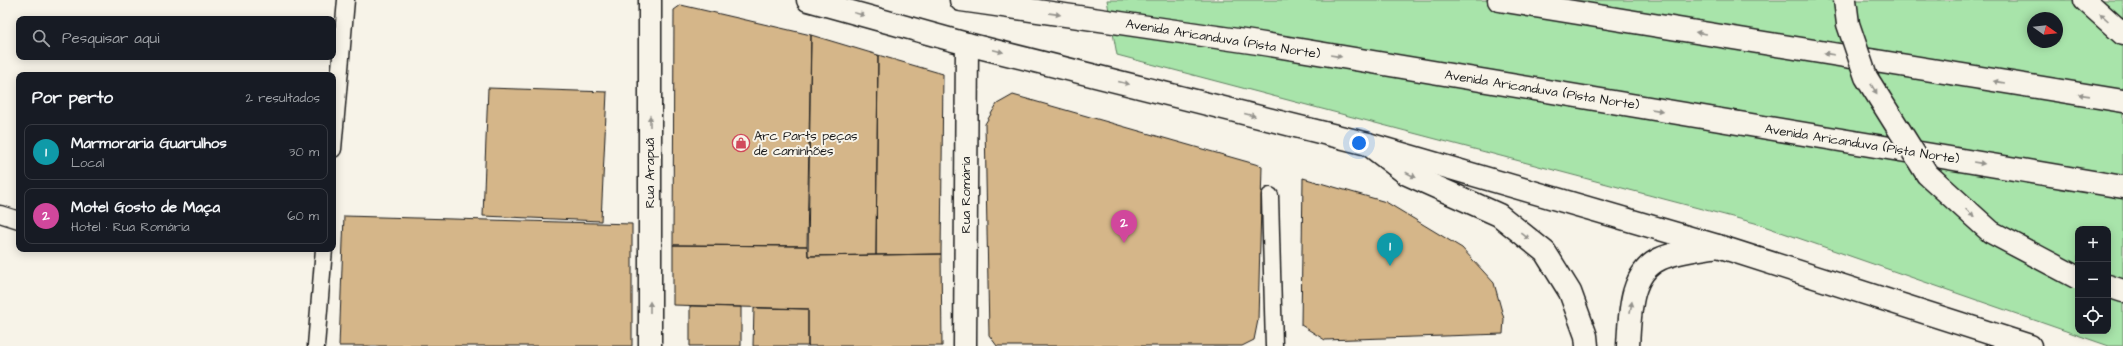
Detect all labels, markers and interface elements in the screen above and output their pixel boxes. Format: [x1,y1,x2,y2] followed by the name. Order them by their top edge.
[853,11,865,17] one-way arrow
[1049,11,1061,17] one-way arrow
[2027,12,2063,48] north arrow
[2099,12,2109,22] one-way arrow
[1124,15,1322,63] street label: Avenida Aricanduva (Pista Norte)
[16,16,336,60] search box
[30,27,52,49] icon: search
[62,28,159,49] text: Pesquisar aqui
[1694,30,1707,36] one-way arrow
[992,49,1004,55] one-way arrow
[1823,51,1835,57] one-way arrow
[1330,53,1342,59] one-way arrow
[1443,66,1641,114] street label: Avenida Aricanduva (Pista Norte)
[1992,79,2005,85] one-way arrow
[1118,80,1130,86] one-way arrow
[1870,84,1878,95] one-way arrow
[32,86,113,110] text: Por perto
[246,89,320,107] text: 2 resultados
[2078,92,2090,98] one-way arrow
[1651,107,1664,113] one-way arrow
[1244,112,1256,118] one-way arrow
[647,114,653,127] one-way arrow
[1763,120,1961,168] street label: Avenida Aricanduva (Pista Norte)
[754,127,858,160] place label: Arc Parts peças de caminhões
[71,133,227,154] text: Marmoraria Guarulhos
[731,133,751,153] shop icon: Arc Parts peças de caminhões
[1349,133,1369,153] your location
[641,137,659,208] street label: Rua Arapuã
[45,143,47,161] text: 1
[289,143,319,161] text: 30 m
[71,154,104,172] text: Local
[957,156,975,233] street label: Rua Romária
[1973,160,1985,166] one-way arrow
[1405,172,1416,178] one-way arrow
[71,197,220,218] text: Motel Gosto de Maça
[42,207,50,225] text: 2
[287,207,319,225] text: 60 m
[1966,208,1975,217] one-way arrow
[1111,210,1137,243] pin: 2
[71,218,190,236] text: Hotel · Rua Romária
[2075,226,2111,334] map controls
[2075,226,2111,262] button: +
[1519,231,1530,240] one-way arrow
[1377,233,1403,266] pin: 1
[2075,262,2111,298] button: −
[2075,298,2111,334] button: locate
[647,300,653,313] one-way arrow
[1628,301,1634,313] one-way arrow

